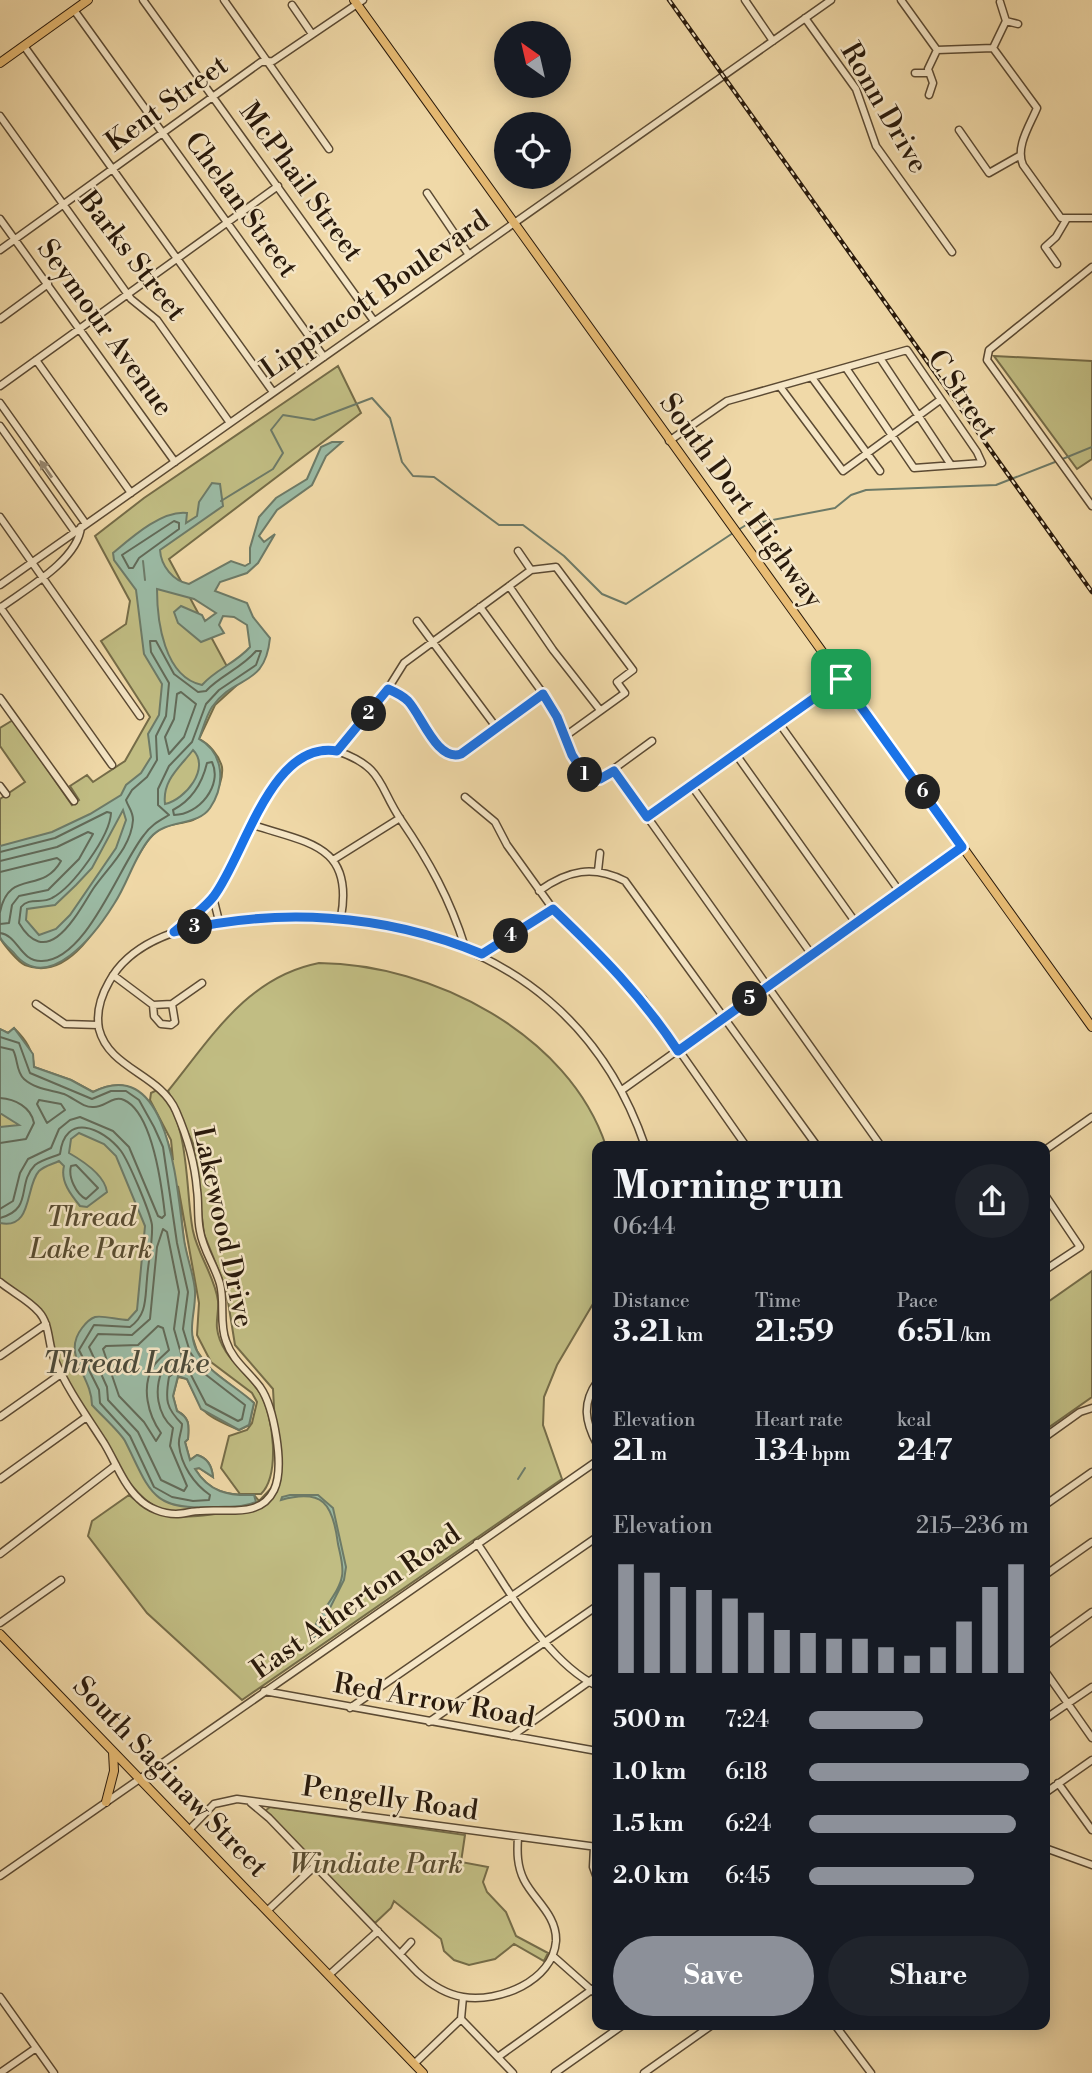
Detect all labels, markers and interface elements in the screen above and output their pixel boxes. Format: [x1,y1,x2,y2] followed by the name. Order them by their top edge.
[494,21,570,98] north arrow
[494,21,571,189] map controls
[833,36,935,180] street label: Ronn Drive
[99,48,235,160] street label: Kent Street
[232,96,371,269] street label: McPhail Street
[494,112,571,189] button: locate
[177,126,305,285] street label: Chelan Street
[70,183,194,328] street label: Barks Street
[254,203,496,387] street label: Lippincott Boulevard
[29,233,181,423] street label: Seymour Avenue
[919,343,1005,447] street label: C Street
[652,387,831,615] street label: South Dort Highway
[39,460,53,478] one-way arrow
[811,649,871,709] pin
[822,660,860,698] icon: arrive
[352,696,386,732] pin: 2
[363,701,374,725] text: 2
[568,758,602,792] pin: 1
[580,762,589,786] text: 1
[906,774,940,810] pin: 6
[917,779,928,803] text: 6
[178,909,212,944] pin: 3
[189,914,200,938] text: 3
[494,918,528,954] pin: 4
[504,923,517,947] text: 4
[732,982,768,1016] pin: 5
[744,986,755,1010] text: 5
[185,1123,261,1331] street label: Lakewood Drive
[613,1163,843,1210] text: Morning run
[955,1164,1029,1238] button: share
[29,1200,152,1267] park label: Thread Lake Park
[613,1213,675,1241] text: 06:44
[613,1289,690,1313] text: Distance
[755,1289,801,1313] text: Time
[897,1289,938,1313] text: Pace
[613,1313,673,1351] text: 3.21
[755,1313,834,1351] text: 21:59
[897,1313,957,1351] text: 6:51
[673,1323,703,1347] text: km
[957,1323,991,1347] text: /km
[43,1345,209,1383] water label: Thread Lake
[613,1408,695,1432] text: Elevation
[755,1408,843,1432] text: Heart rate
[897,1408,931,1432] text: kcal
[613,1432,647,1470] text: 21
[755,1432,808,1470] text: 134
[897,1432,952,1470] text: 247
[647,1442,667,1466] text: m
[808,1442,850,1466] text: bpm
[613,1512,713,1540] text: Elevation
[916,1512,1029,1540] text: 215–236 m
[245,1517,468,1687] street label: East Atherton Road
[331,1666,537,1736] street label: Red Arrow Road
[65,1669,275,1885] street label: South Saginaw Street
[613,1706,685,1734] text: 500 m
[725,1706,769,1734] text: 7:24
[613,1758,686,1786] text: 1.0 km
[725,1758,768,1786] text: 6:18
[300,1769,480,1829] street label: Pengelly Road
[613,1810,684,1838] text: 1.5 km
[725,1810,771,1838] text: 6:24
[289,1847,463,1882] park label: Windiate Park
[613,1862,689,1890] text: 2.0 km
[725,1862,771,1890] text: 6:45
[613,1936,814,2016] button: Save
[828,1936,1029,2016] button: Share

